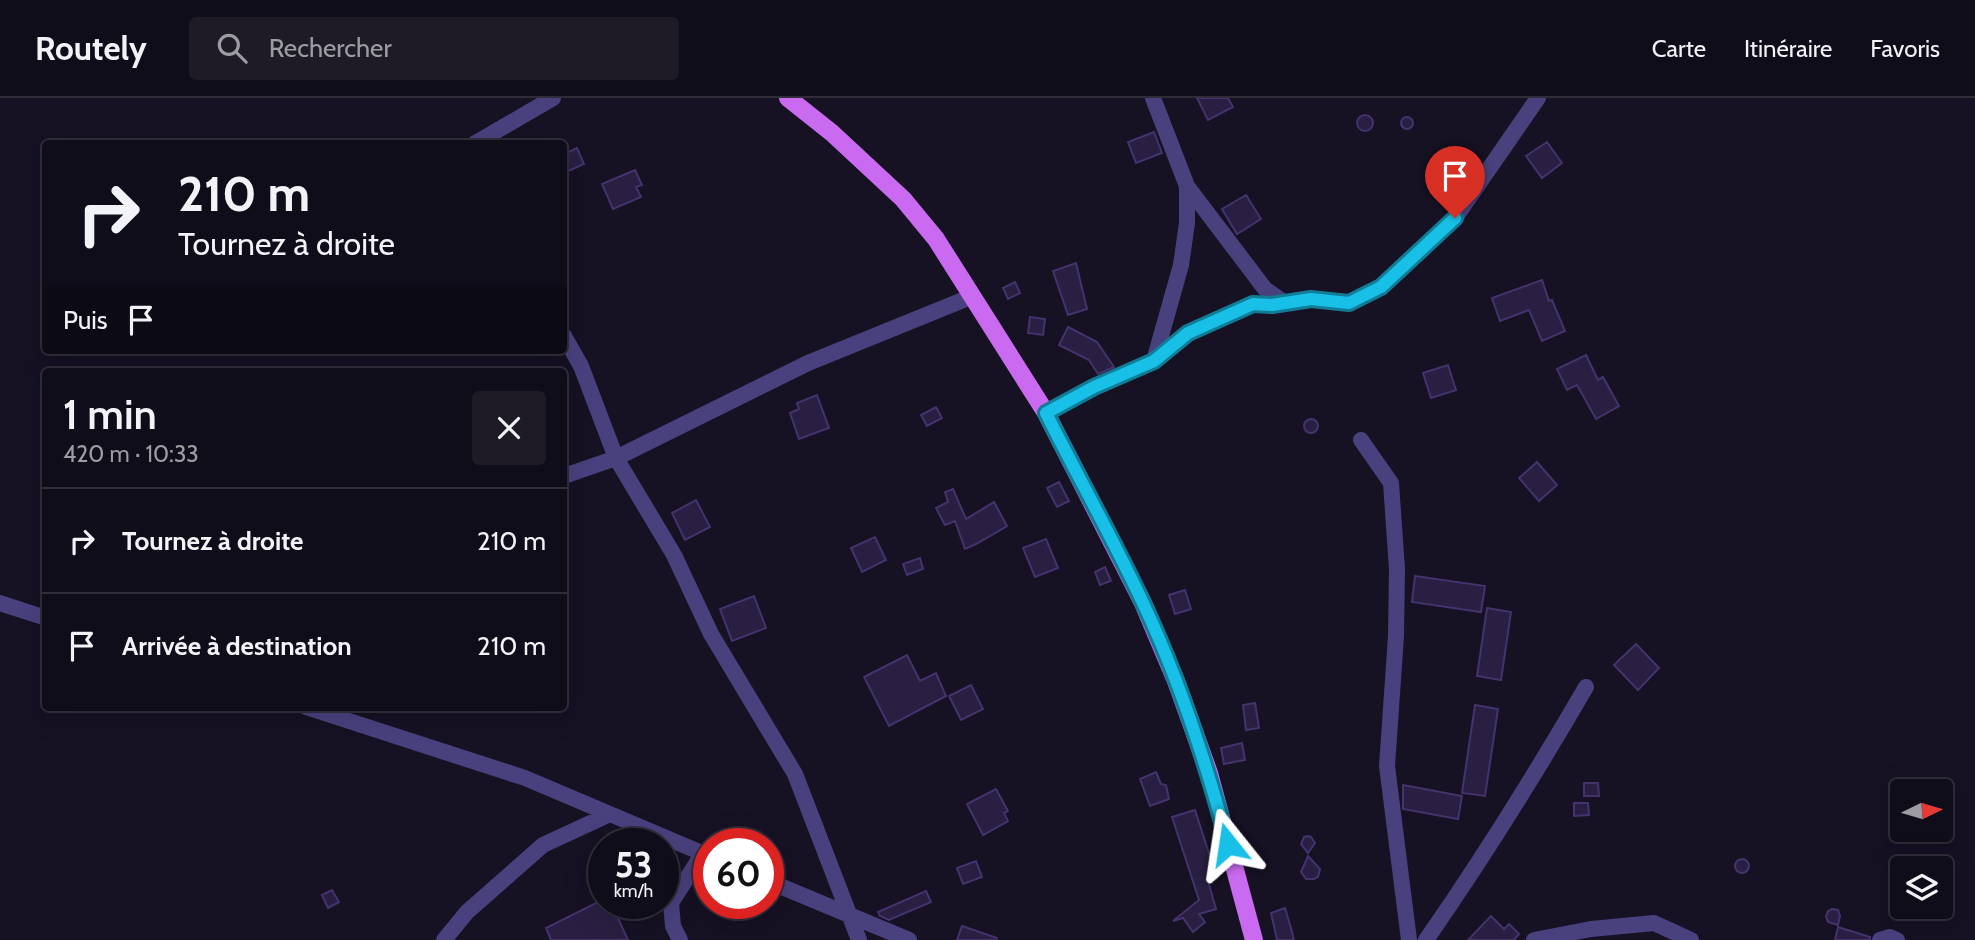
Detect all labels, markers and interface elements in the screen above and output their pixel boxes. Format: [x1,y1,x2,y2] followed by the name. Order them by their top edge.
[189,17,679,80] search box
[35,28,147,68] text: Routely
[213,29,251,67] icon: search
[269,32,392,64] text: Rechercher
[1652,34,1706,63] text: Carte
[1744,34,1832,63] text: Itinéraire
[1870,34,1940,63] text: Favoris
[1425,146,1485,218] pin
[1436,157,1474,195] icon: arrive
[178,164,310,223] text: 210 m
[63,168,154,259] icon: right
[178,224,395,263] text: Tournez à droite
[122,301,160,339] icon: arrive
[63,304,108,336] text: Puis
[63,388,157,440] text: 1 min
[472,391,546,465] button: close
[63,440,199,468] text: 420 m · 10:33
[63,522,101,560] icon: right
[122,525,304,557] text: Tournez à droite
[477,525,546,557] text: 210 m
[63,627,101,665] icon: arrive
[122,630,352,662] text: Arrivée à destination
[477,630,546,662] text: 210 m
[1890,779,1953,842] north arrow
[1890,779,1953,919] map controls
[1191,807,1265,881] position arrow
[693,828,784,919] speed limit sign: 60
[615,843,652,886] text: 53
[1890,856,1953,919] button: layers
[614,880,653,902] text: km/h

